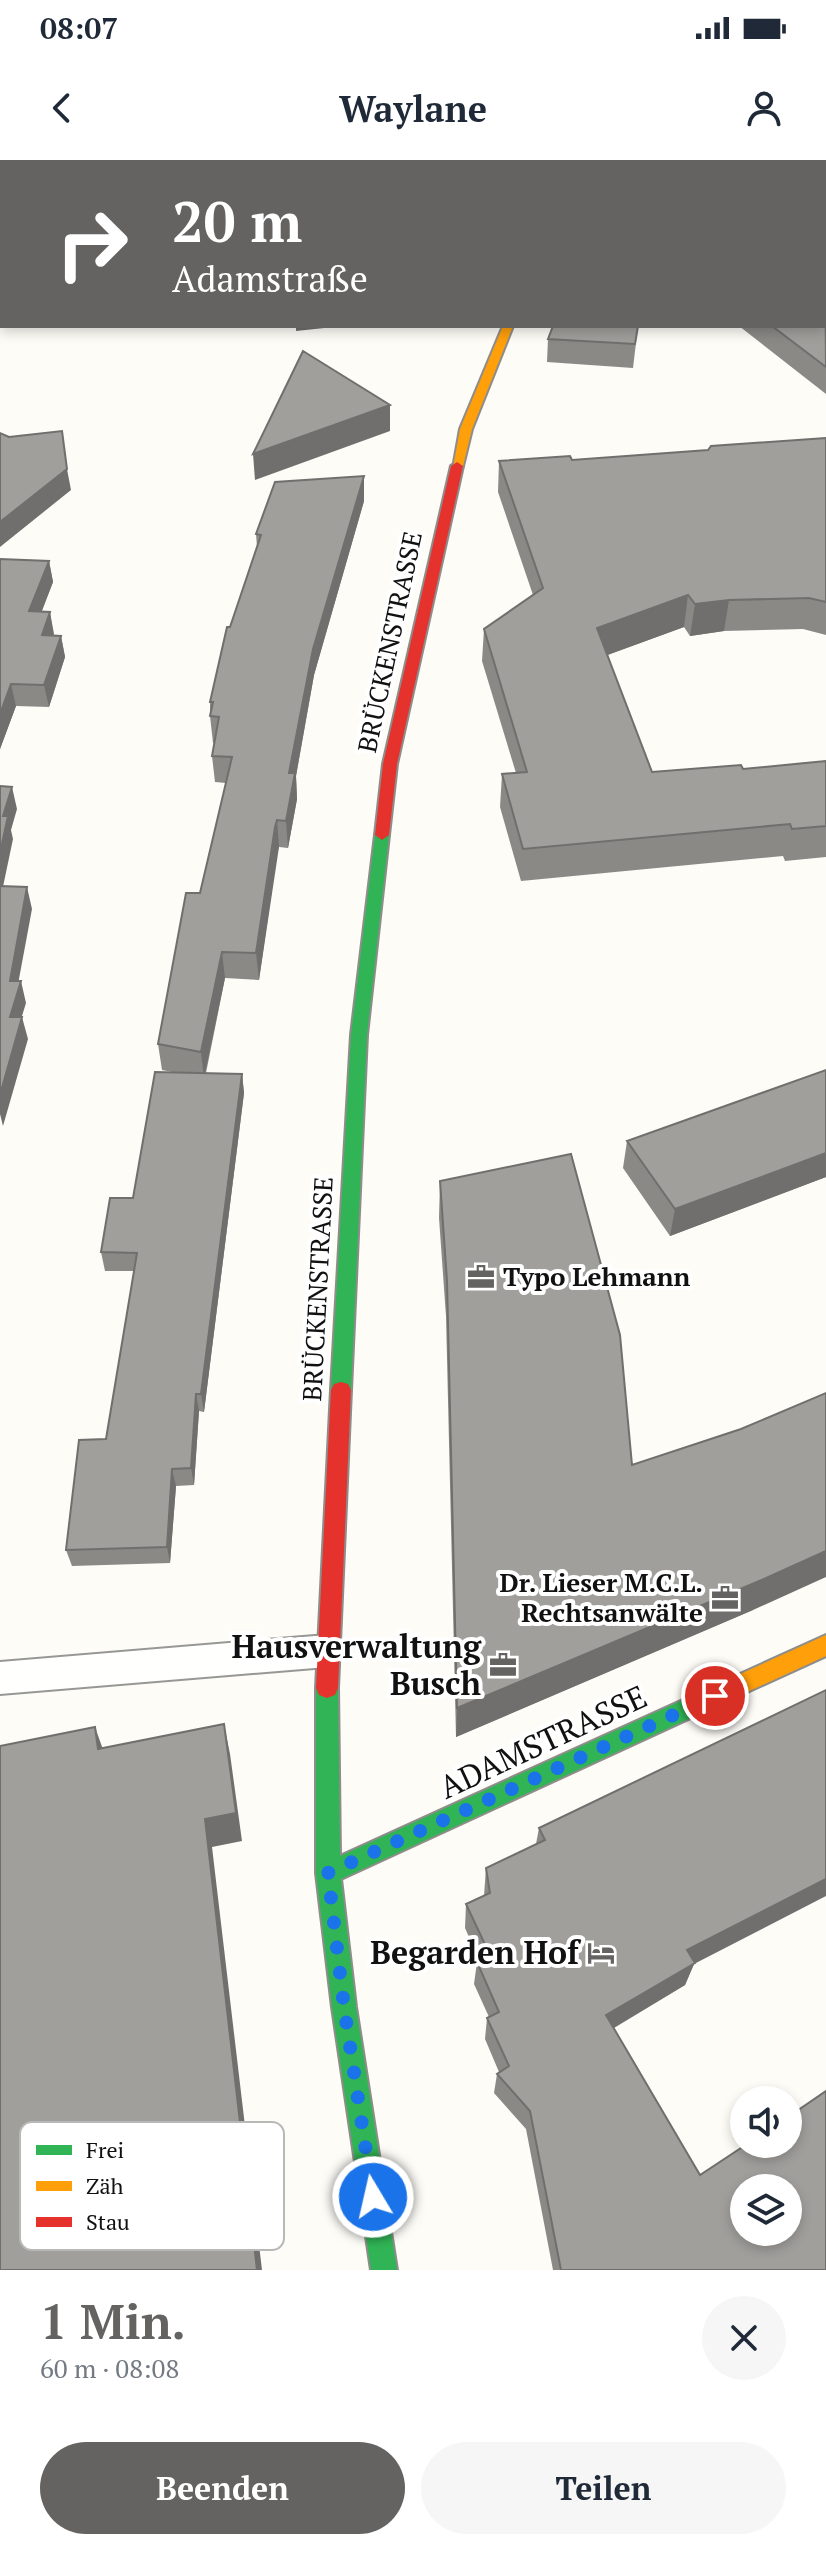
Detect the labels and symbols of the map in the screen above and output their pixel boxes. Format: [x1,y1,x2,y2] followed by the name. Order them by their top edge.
[349,528,429,755] street label: BRÜCKENSTRASSE
[294,1176,340,1402] street label: BRÜCKENSTRASSE
[503,1259,690,1293] place label: Typo Lehmann
[466,1262,496,1292] office icon: Typo Lehmann
[500,1565,703,1629] place label: Dr. Lieser M.C.L. Rechtsanwälte
[710,1583,740,1613] office icon: Dr. Lieser M.C.L. Rechtsanwälte
[231,1625,482,1704] place label: Hausverwaltung Busch
[488,1650,518,1680] office icon: Hausverwaltung Busch
[681,1662,749,1730] pin
[432,1675,653,1808] street label: ADAMSTRASSE
[370,1931,582,1973] place label: Begarden Hof
[586,1938,616,1968] hotel icon: Begarden Hof
[20,2122,284,2250] legend
[86,2135,124,2164] text: Frei
[331,2155,415,2239] position arrow
[86,2171,124,2200] text: Zäh
[86,2207,130,2236] text: Stau

